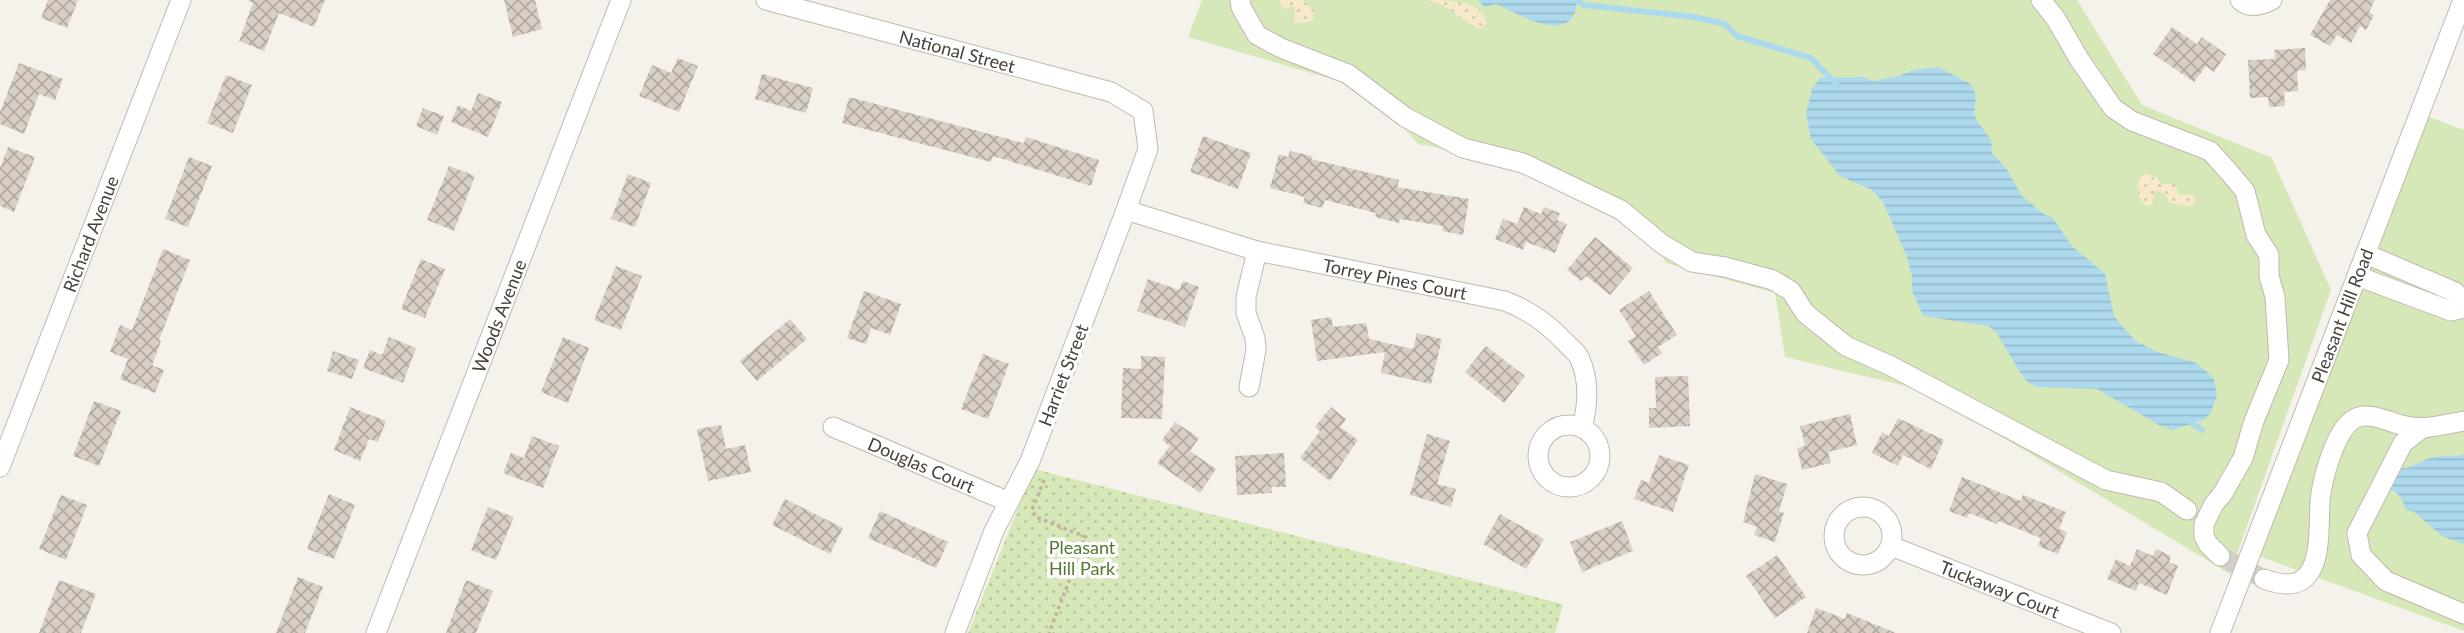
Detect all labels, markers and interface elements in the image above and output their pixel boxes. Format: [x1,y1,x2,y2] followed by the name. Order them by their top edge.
[897,25,1018,77] street label: National Street
[58,173,123,295] street label: Richard Avenue
[2306,245,2378,386] street label: Pleasant Hill Road
[1321,254,1469,304] street label: Torrey Pines Court
[467,256,531,376] street label: Woods Avenue
[1033,320,1093,429] street label: Harriet Street
[865,432,979,497] street label: Douglas Court
[1049,536,1116,579] park label: Pleasant Hill Park
[1937,555,2063,623] street label: Tuckaway Court

